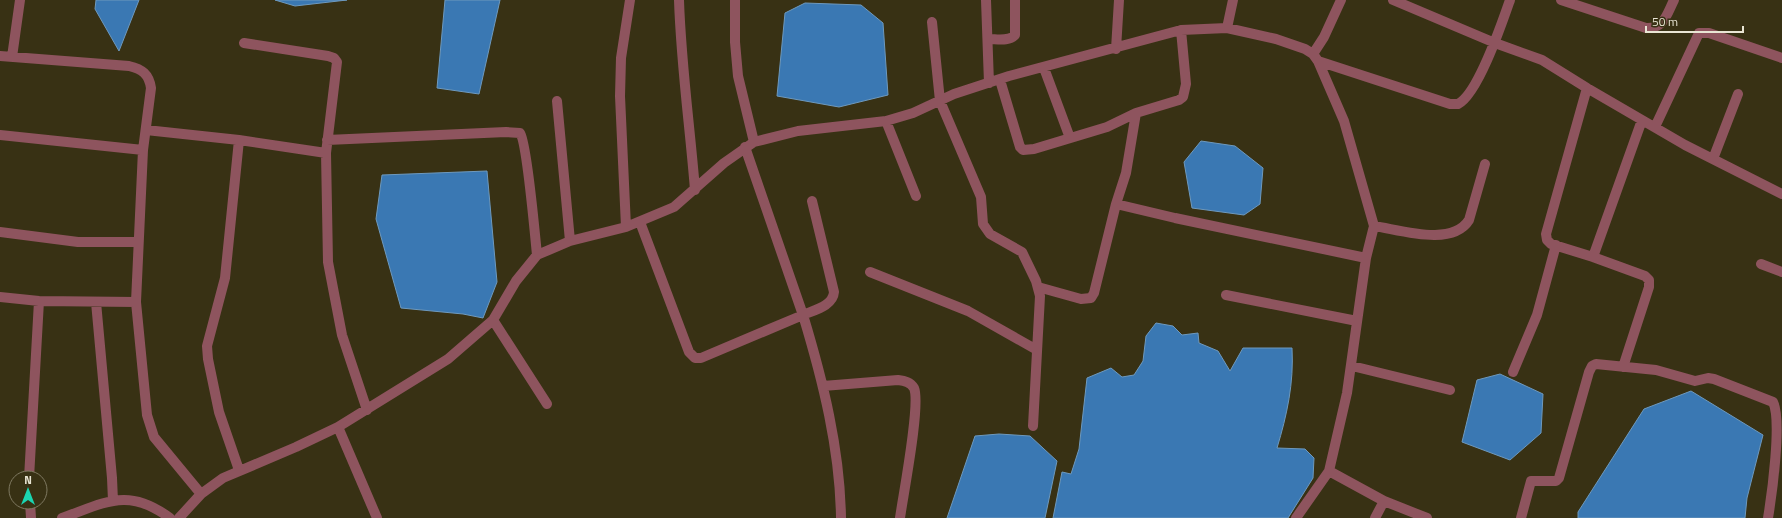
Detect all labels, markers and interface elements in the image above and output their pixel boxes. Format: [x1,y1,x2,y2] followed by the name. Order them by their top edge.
[1646,8,1743,34] scale bar
[1652,12,1678,31] text: 50 m
[8,470,48,510] north arrow
[24,472,32,488] text: N

